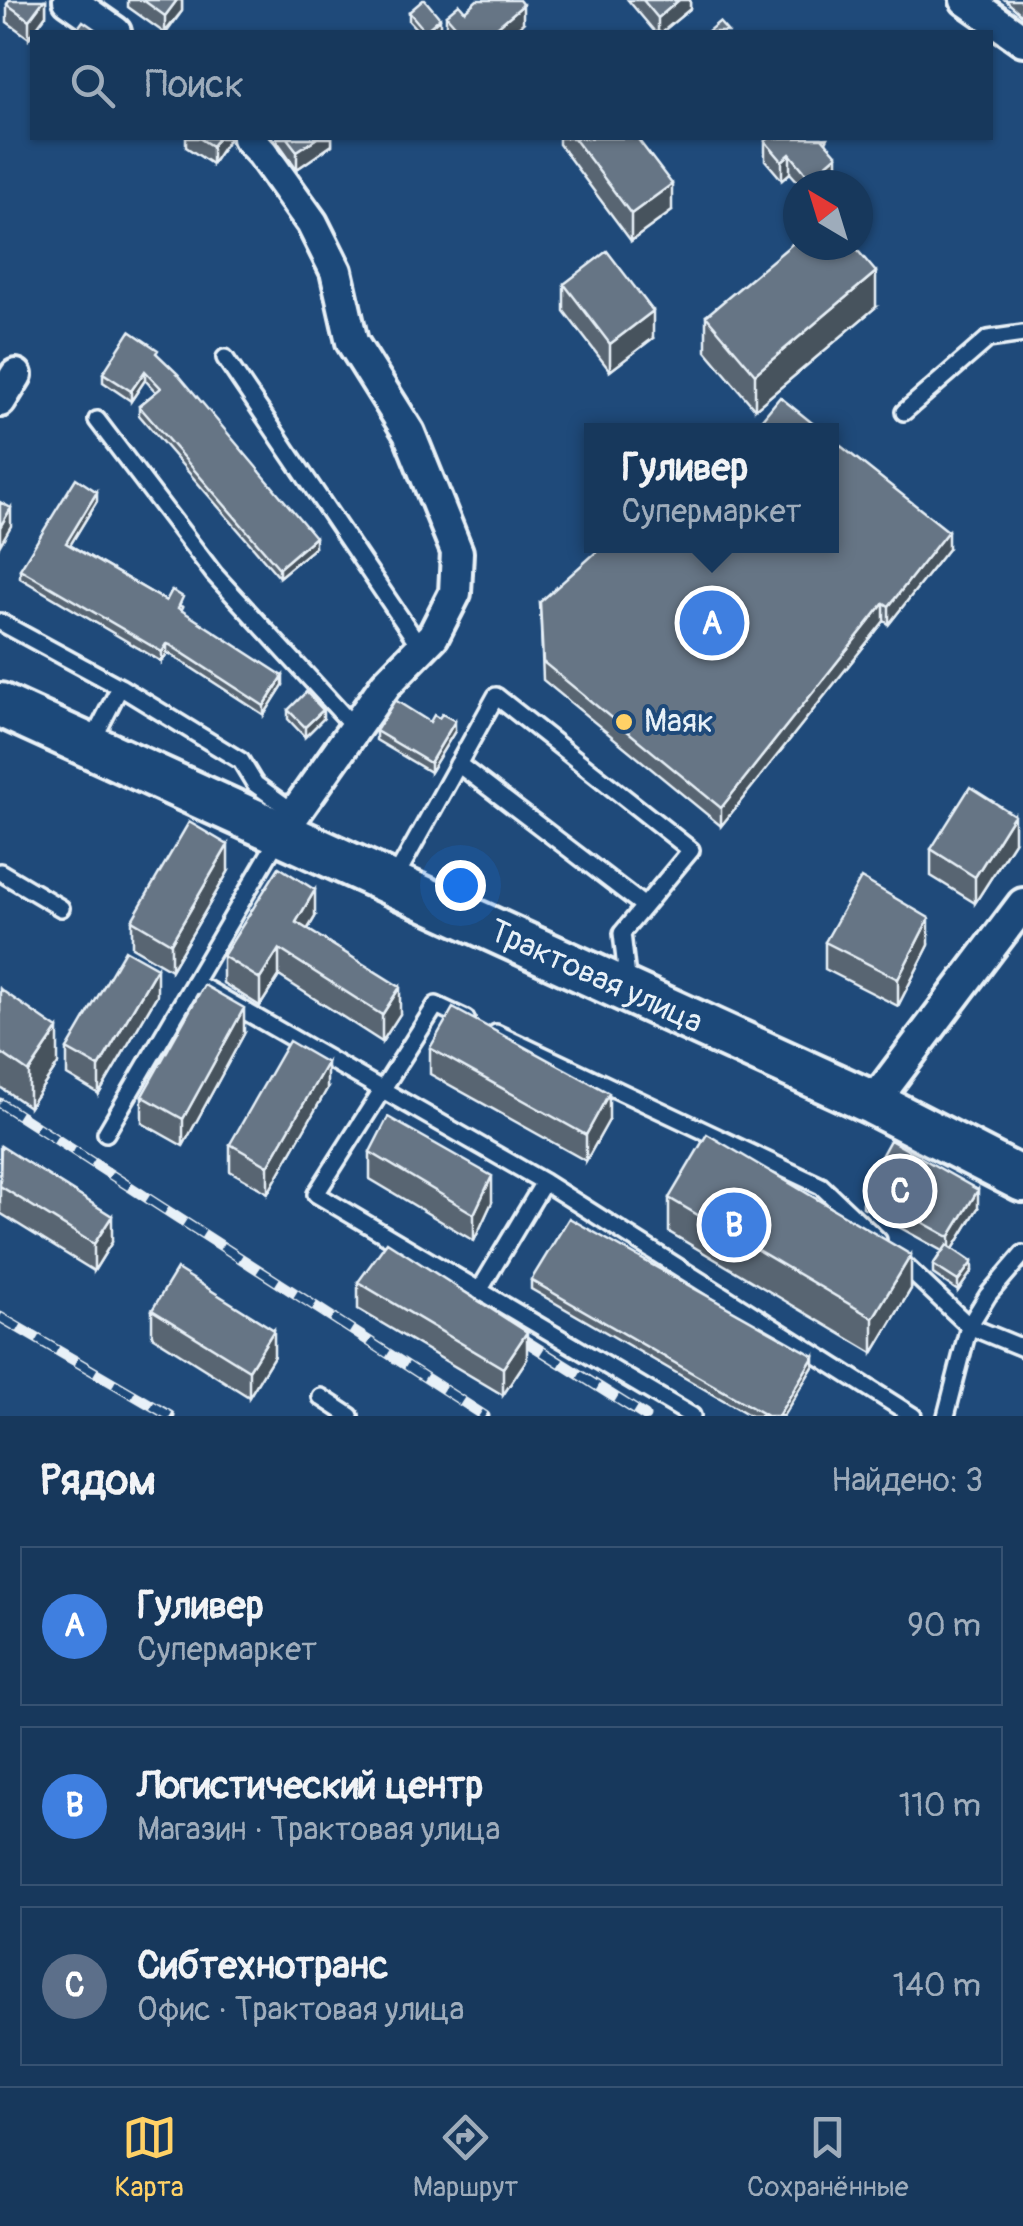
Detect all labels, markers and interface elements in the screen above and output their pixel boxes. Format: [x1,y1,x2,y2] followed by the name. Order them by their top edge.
[30,30,993,140] search box
[65,58,120,113] icon: search
[145,61,244,109] text: Поиск
[783,170,873,260] north arrow
[584,423,839,553] popup
[622,444,748,492] text: Гуливер
[622,492,801,532] text: Супермаркет
[680,586,744,660] pin: A
[644,702,713,742] place label: Маяк
[613,711,635,733] marker: Маяк
[435,860,486,911] your location
[483,911,709,1043] street label: Трактовая улица
[868,1154,932,1228] pin: C
[702,1188,766,1262] pin: B
[40,1455,156,1507] text: Рядом
[831,1461,983,1501] text: Найдено: 3
[137,1582,264,1630] text: Гуливер
[64,1606,85,1646] text: A
[907,1606,981,1646] text: 90 m
[137,1630,317,1670] text: Супермаркет
[137,1762,483,1810] text: Логистический центр
[65,1786,84,1826] text: B
[899,1786,981,1826] text: 110 m
[137,1810,500,1850] text: Магазин · Трактовая улица
[137,1942,388,1990] text: Сибтехнотранс
[65,1966,84,2006] text: C
[893,1966,981,2006] text: 140 m
[137,1990,464,2030] text: Офис · Трактовая улица
[114,2110,184,2205] tab: Карта
[413,2110,518,2205] tab: Маршрут
[747,2110,909,2205] tab: Сохранённые

